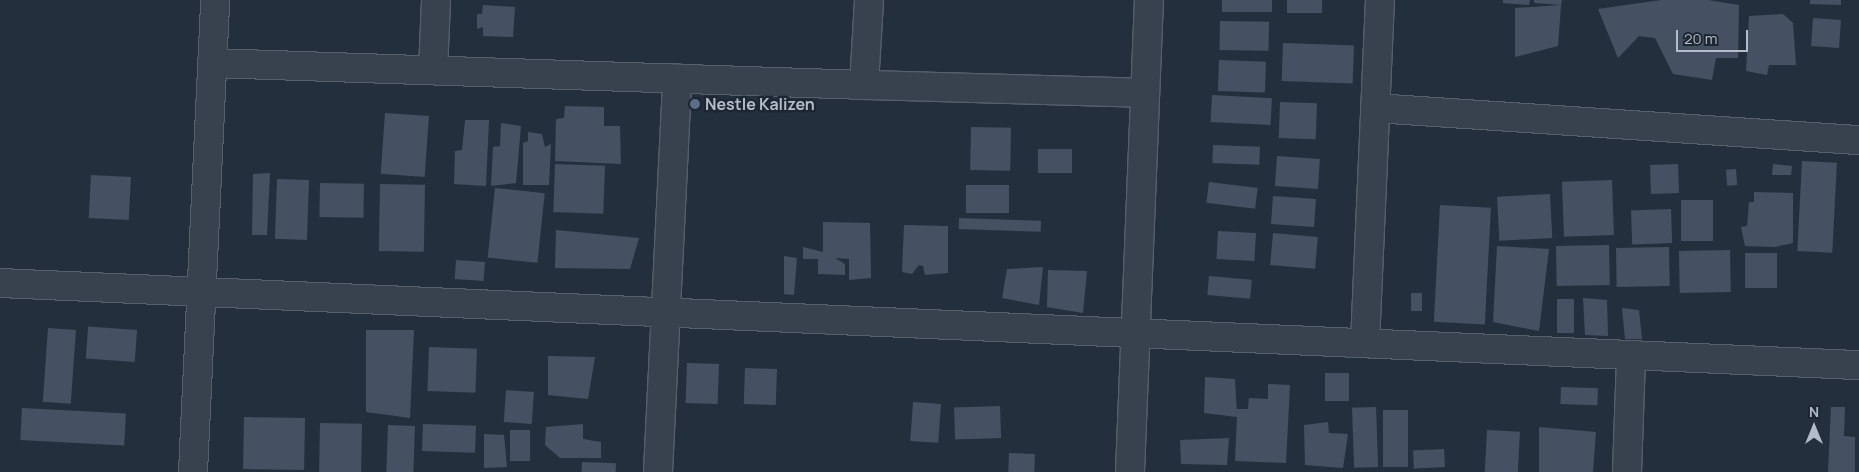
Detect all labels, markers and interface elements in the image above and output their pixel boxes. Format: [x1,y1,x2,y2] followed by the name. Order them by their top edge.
[1679,20,1752,52] scale bar
[1684,28,1717,49] text: 20 m
[705,94,815,114] place label: Nestle Kalizen
[689,98,701,110] marker: Nestle Kalizen
[1789,402,1839,452] north arrow
[1809,402,1819,421] text: N

